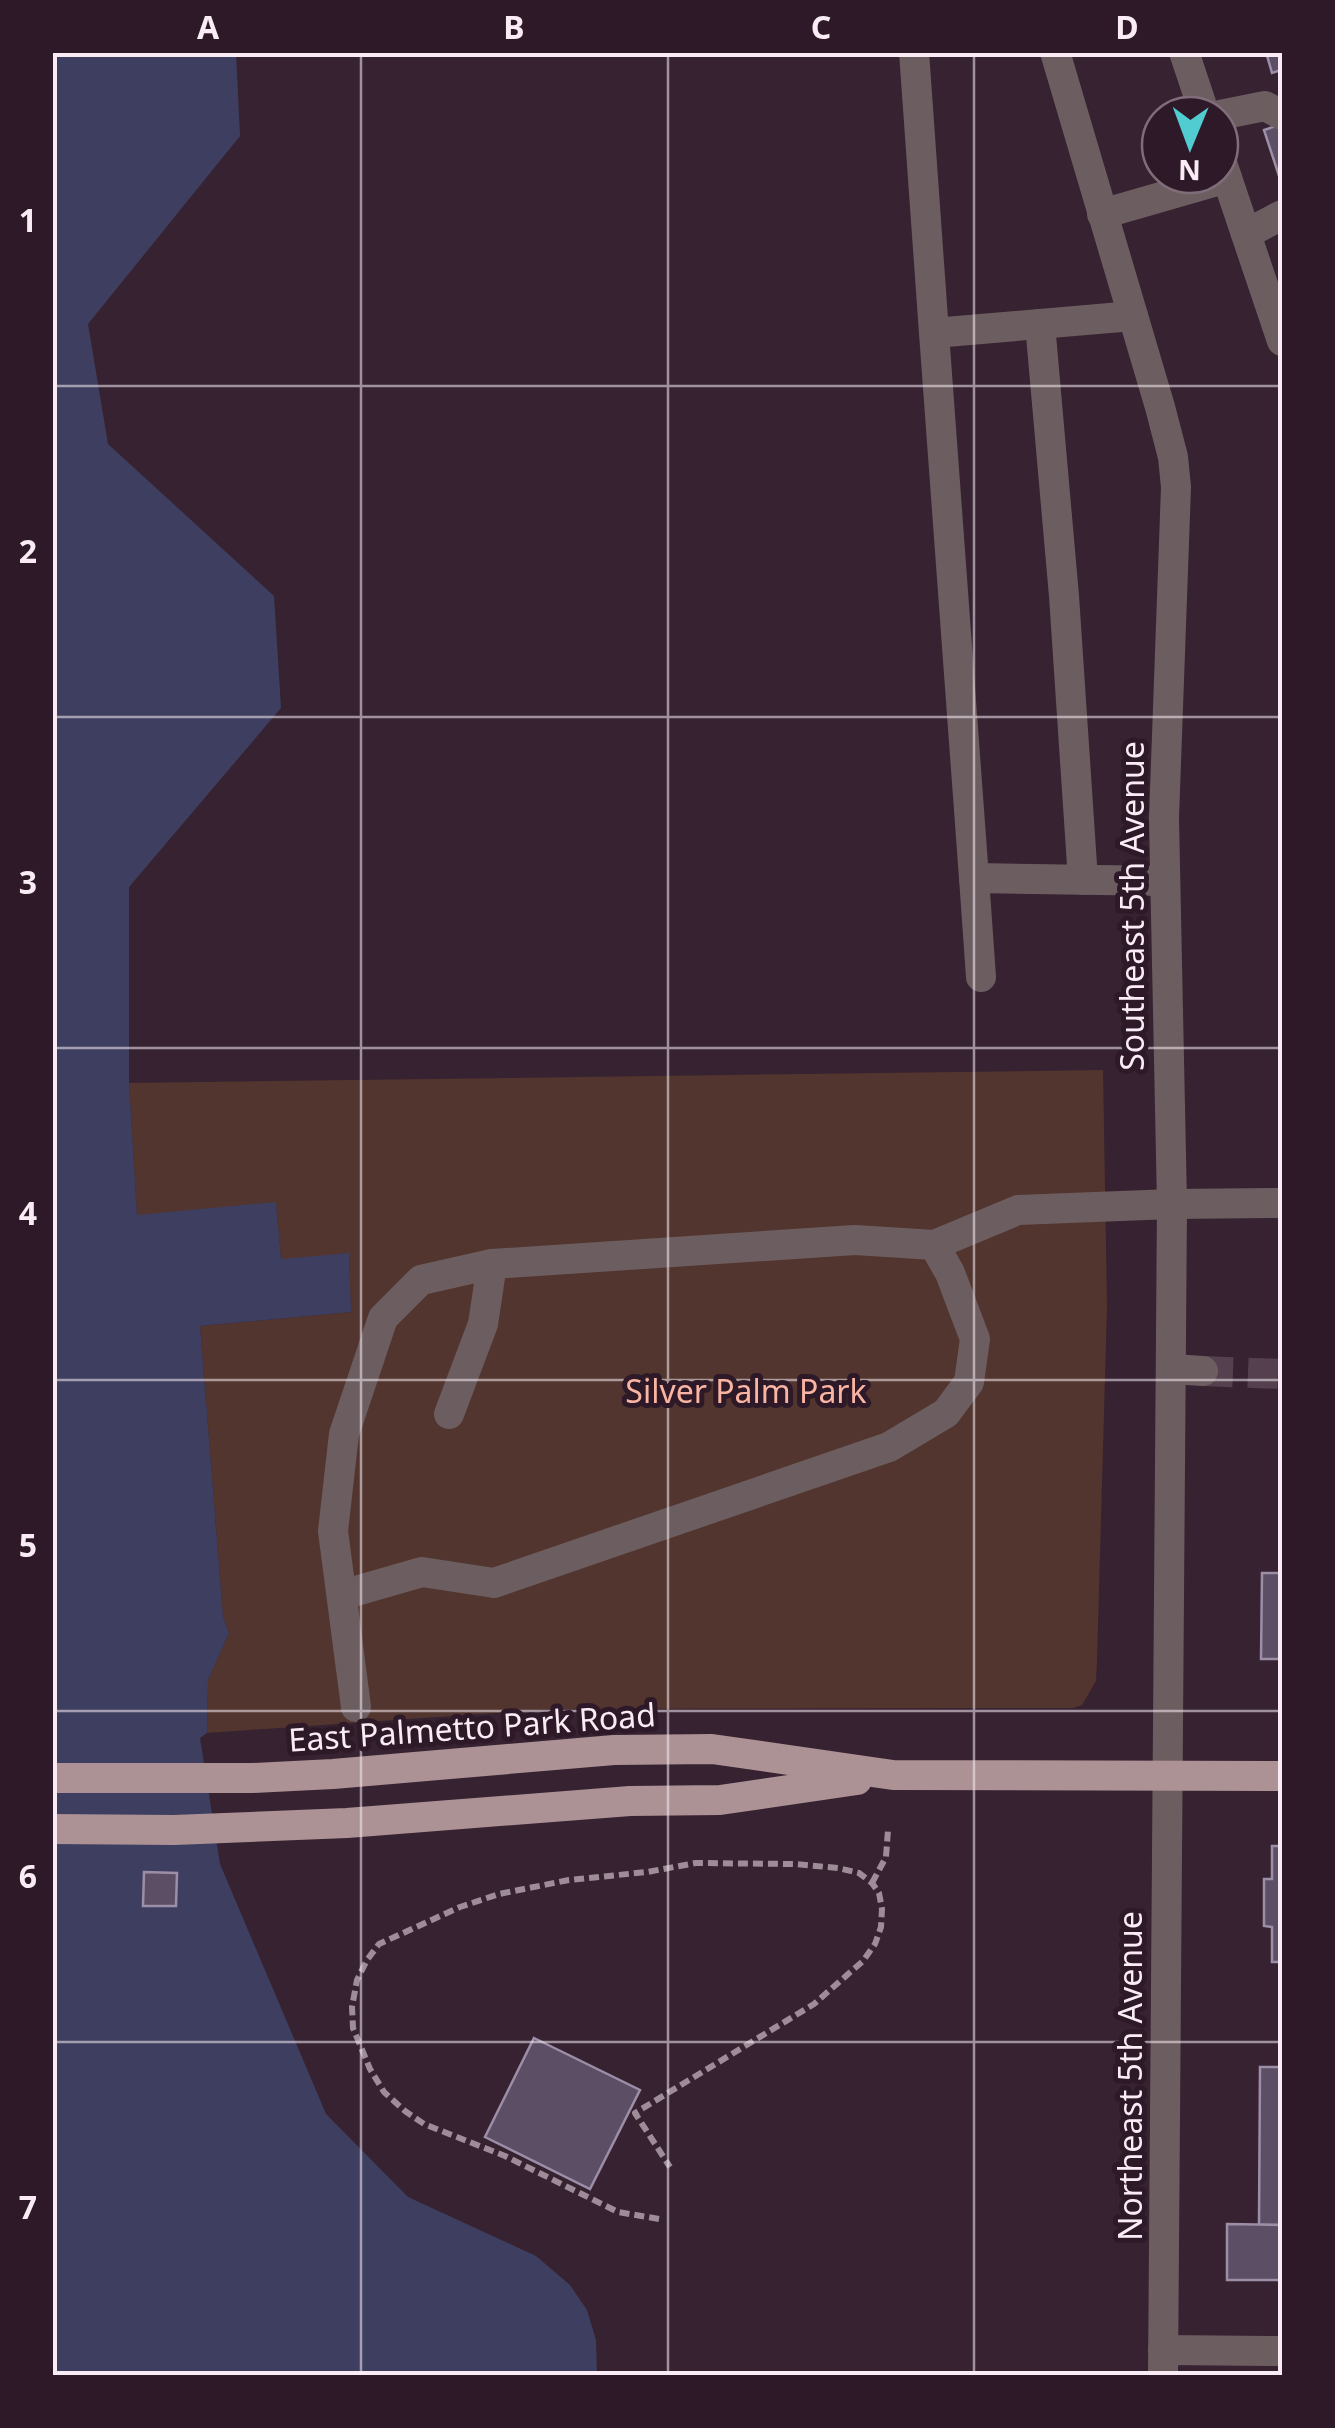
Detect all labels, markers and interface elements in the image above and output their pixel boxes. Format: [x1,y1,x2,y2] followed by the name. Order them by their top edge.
[197,5,220,48] text: A
[503,5,525,48] text: B
[811,5,831,48] text: C
[1115,5,1139,48] text: D
[1140,95,1240,195] north arrow
[1178,152,1201,190] text: N
[19,198,37,241] text: 1
[19,529,37,572] text: 2
[1110,741,1153,1071] street label: Southeast 5th Avenue
[19,860,37,903] text: 3
[19,1191,37,1234] text: 4
[625,1369,867,1412] park label: Silver Palm Park
[19,1523,37,1566] text: 5
[287,1692,657,1761] street label: East Palmetto Park Road
[19,1854,37,1897] text: 6
[1108,1911,1151,2241] street label: Northeast 5th Avenue
[19,2185,37,2228] text: 7

